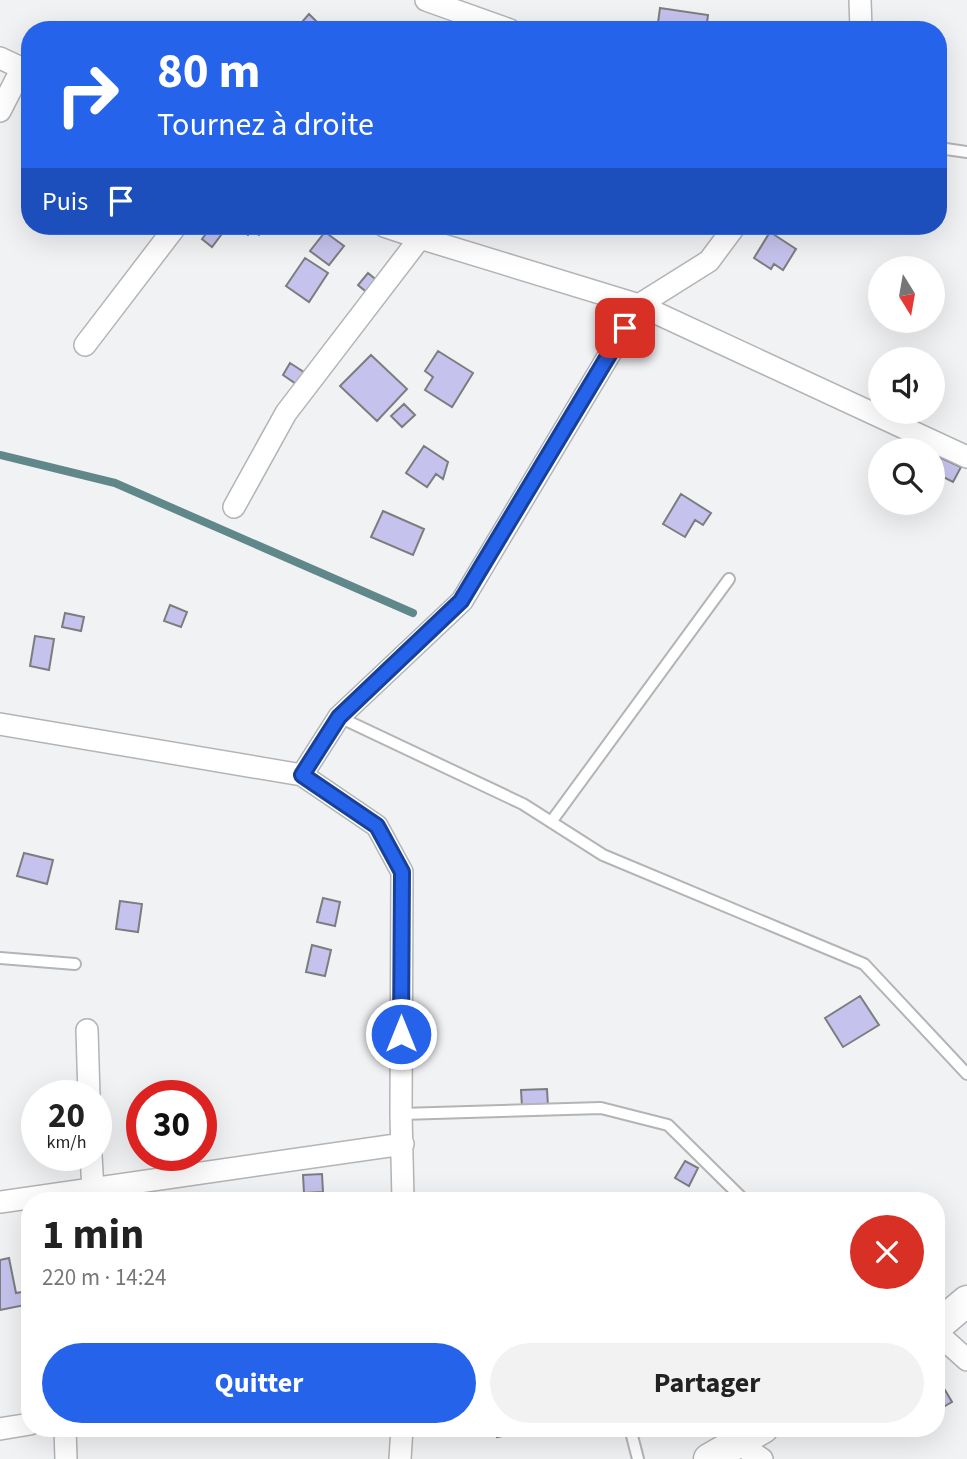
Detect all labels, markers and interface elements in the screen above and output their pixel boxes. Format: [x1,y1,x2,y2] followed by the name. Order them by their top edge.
[157,37,261,107] text: 80 m
[42,49,133,140] icon: right
[157,102,374,148] text: Tournez à droite
[102,182,140,220] icon: arrive
[42,183,88,220] text: Puis
[868,256,945,332] north arrow
[868,256,945,515] map controls
[595,298,655,358] pin
[606,309,644,347] icon: arrive
[868,347,945,424] button: sound
[868,438,945,515] button: search
[364,997,438,1071] position arrow
[126,1080,217,1171] speed limit sign: 30
[48,1091,85,1141] text: 20
[47,1130,86,1155] text: km/h
[42,1205,144,1265] text: 1 min
[850,1215,924,1289] button: close
[42,1261,166,1294] text: 220 m · 14:24
[42,1343,476,1423] button: Quitter
[490,1343,924,1423] button: Partager

